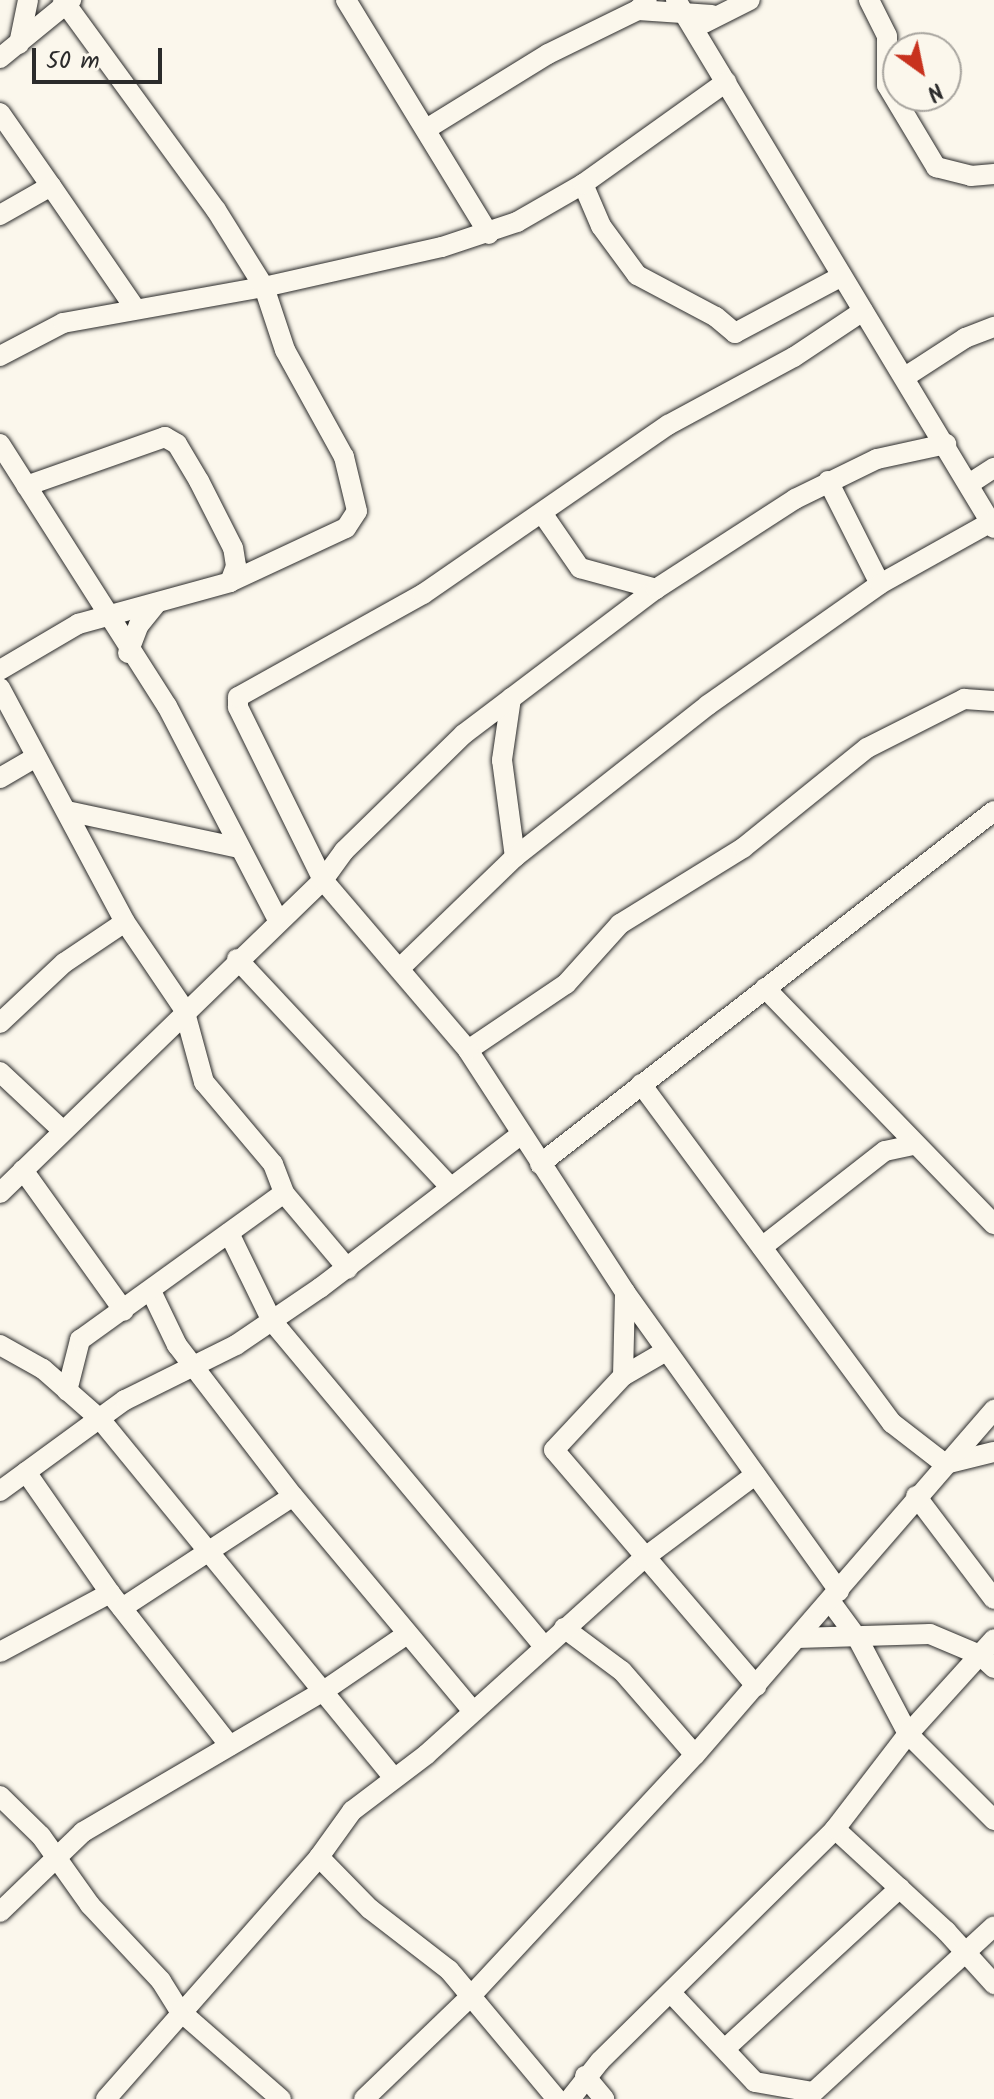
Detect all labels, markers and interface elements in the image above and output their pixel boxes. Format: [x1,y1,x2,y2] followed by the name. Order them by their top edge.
[36,32,166,82] scale bar
[882,32,962,112] north arrow
[46,42,100,81] text: 50 m
[919,72,950,109] text: N

